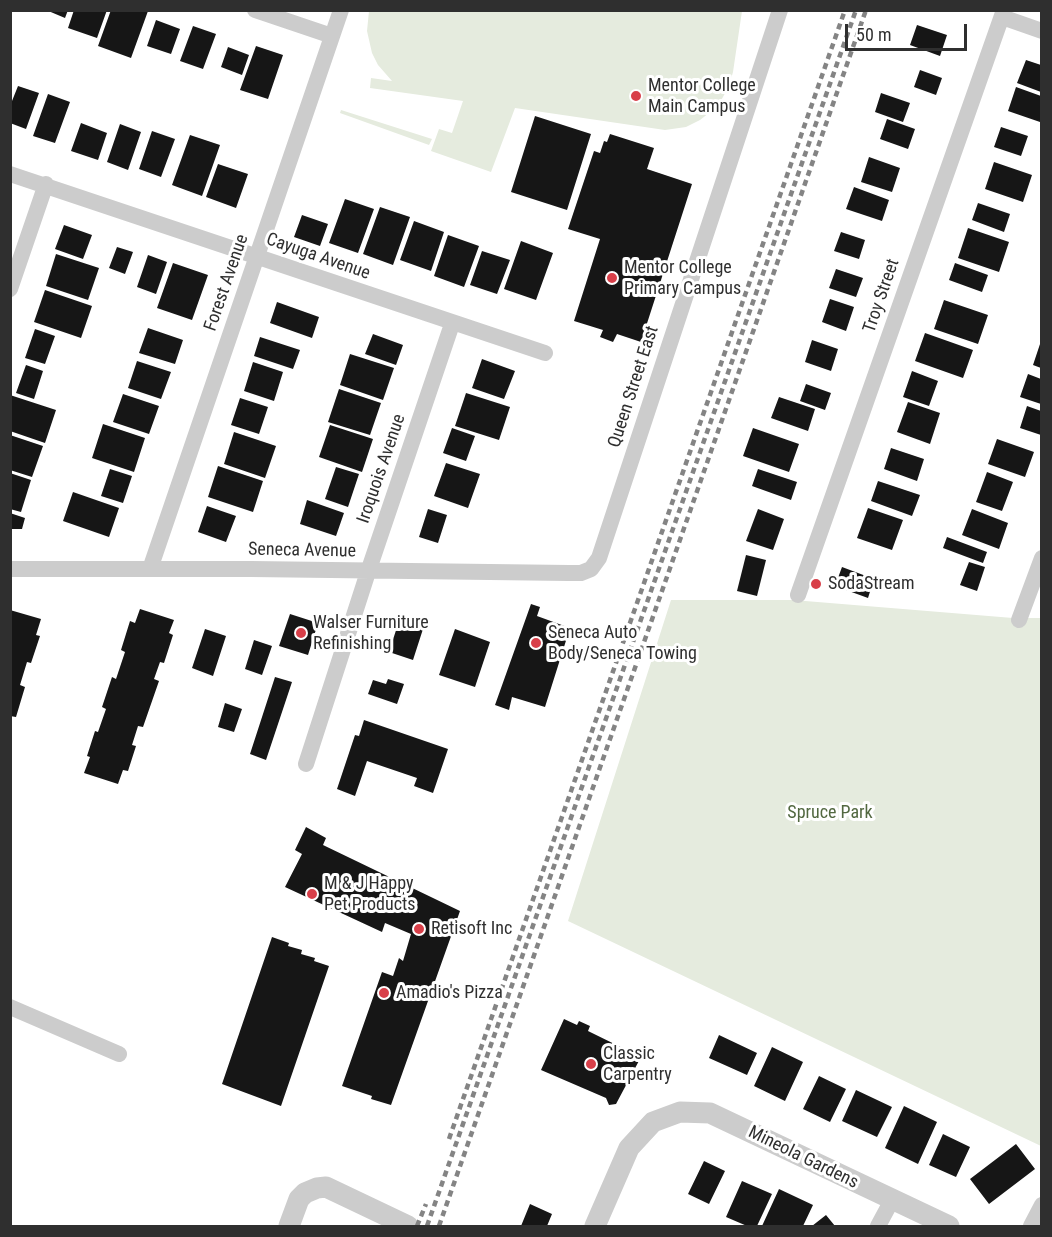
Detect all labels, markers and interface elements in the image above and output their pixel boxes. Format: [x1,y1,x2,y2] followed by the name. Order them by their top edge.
[848,12,970,50] scale bar
[856,24,891,45] text: 50 m
[648,75,756,118] place label: Mentor College Main Campus
[629,89,643,103] marker: Mentor College Main Campus
[263,229,373,285] street label: Cayuga Avenue
[200,232,254,334] street label: Forest Avenue
[859,256,905,336] street label: Troy Street
[624,257,741,300] place label: Mentor College Primary Campus
[605,271,619,285] marker: Mentor College Primary Campus
[604,323,664,451] street label: Queen Street East
[353,412,411,526] street label: Iroquois Avenue
[248,539,356,563] street label: Seneca Avenue
[828,573,915,595] place label: SodaStream
[809,577,823,591] marker: SodaStream
[313,612,429,654] place label: Walser Furniture Refinishing
[548,622,697,664] place label: Seneca Auto Body/Seneca Towing
[294,626,308,640] marker: Walser Furniture Refinishing
[529,636,543,650] marker: Seneca Auto Body/Seneca Towing
[787,802,873,824] park label: Spruce Park
[324,873,416,916] place label: M & J Happy Pet Products
[305,887,319,901] marker: M & J Happy Pet Products
[431,918,512,940] place label: Retisoft Inc
[412,922,426,936] marker: Retisoft Inc
[396,982,503,1004] place label: Amadio's Pizza
[377,986,391,1000] marker: Amadio's Pizza
[603,1043,672,1086] place label: Classic Carpentry
[584,1057,598,1071] marker: Classic Carpentry
[744,1122,862,1194] street label: Mineola Gardens

